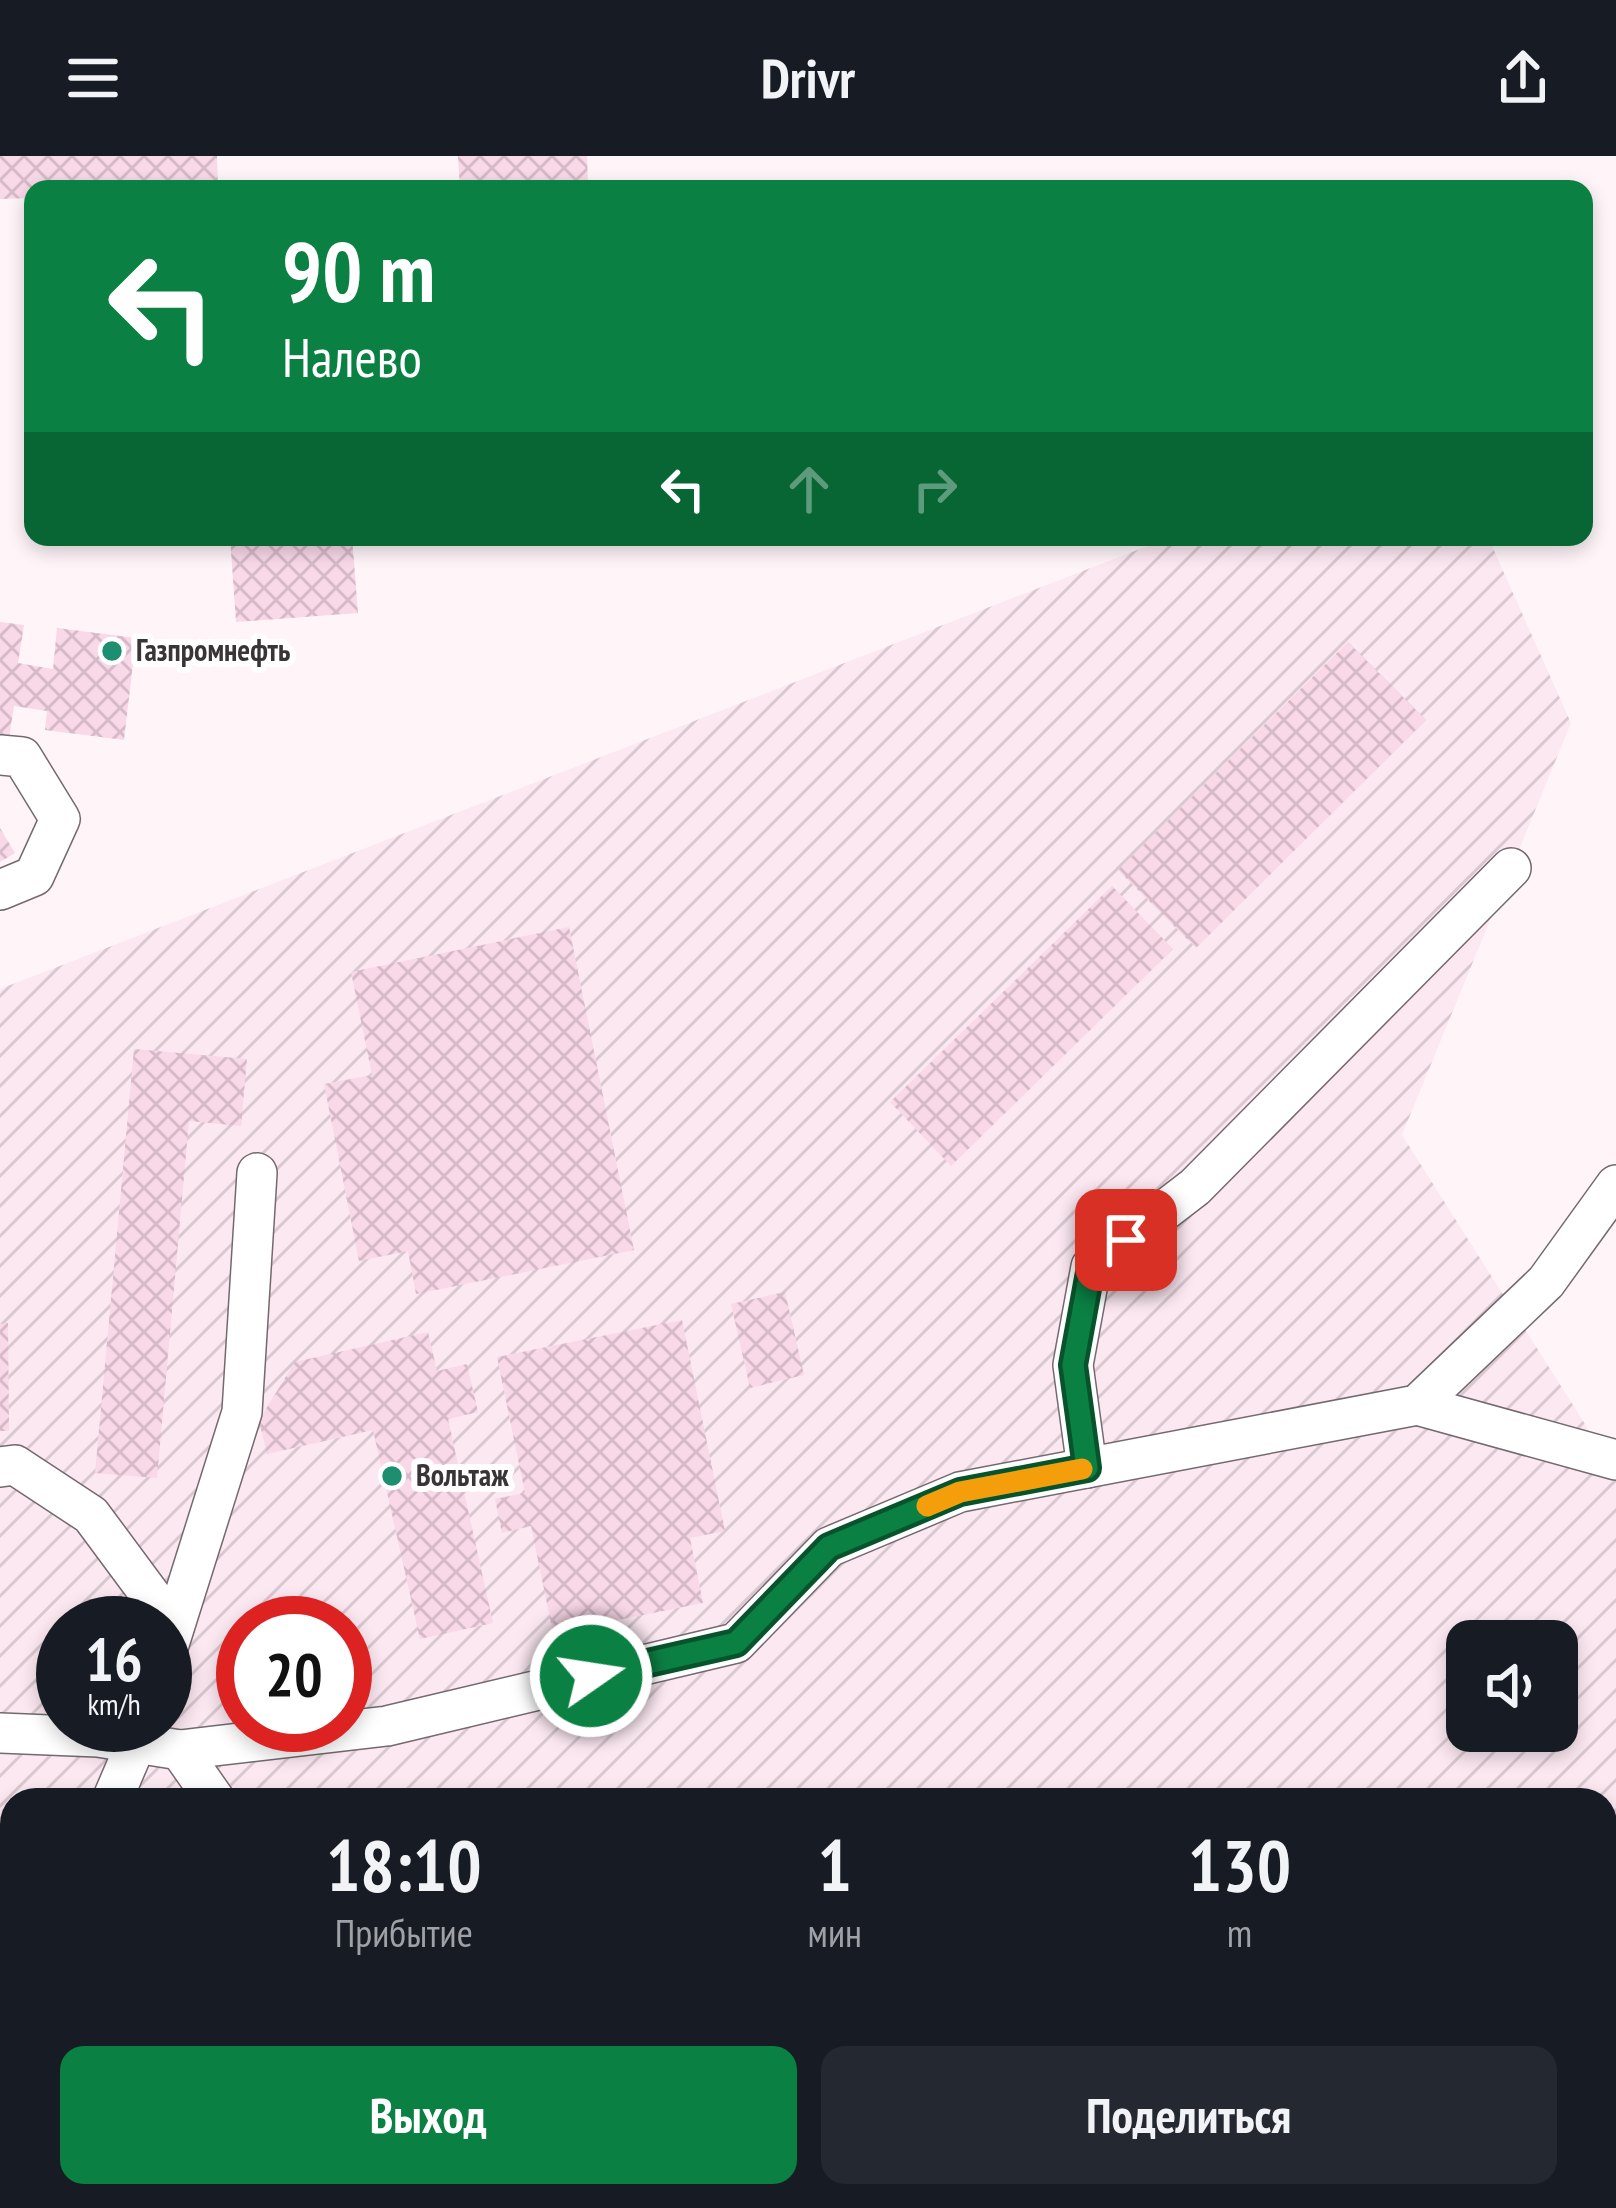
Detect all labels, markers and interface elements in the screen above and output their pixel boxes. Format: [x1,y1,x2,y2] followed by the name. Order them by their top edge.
[761,43,855,113] text: Drivr
[60,45,126,111] icon: menu
[1490,45,1556,111] icon: share
[282,216,435,325] text: 90 m
[84,228,240,384] icon: left
[282,322,422,392] text: Налево
[650,456,716,522] icon: left
[776,456,842,522] icon: ahead
[902,456,968,522] icon: right
[136,630,290,669] place label: Газпромнефть
[99,638,125,664] marker: Газпромнефть
[1075,1189,1177,1291] pin
[1093,1207,1159,1273] icon: arrive
[416,1455,509,1494] place label: Вольтаж
[379,1463,405,1489] marker: Вольтаж
[216,1596,372,1752] speed limit sign: 20
[528,1613,654,1739] position arrow
[85,1620,143,1698] text: 16
[1446,1620,1578,1752] map controls
[1446,1620,1578,1752] button: sound
[87,1684,141,1723] text: km/h
[326,1818,482,1911] text: 18:10
[818,1818,852,1911] text: 1
[1188,1818,1291,1911] text: 130
[335,1907,473,1958] text: Прибытие
[808,1907,862,1958] text: мин
[1227,1907,1252,1958] text: m
[60,2046,797,2184] button: Выход
[821,2046,1557,2184] button: Поделиться

